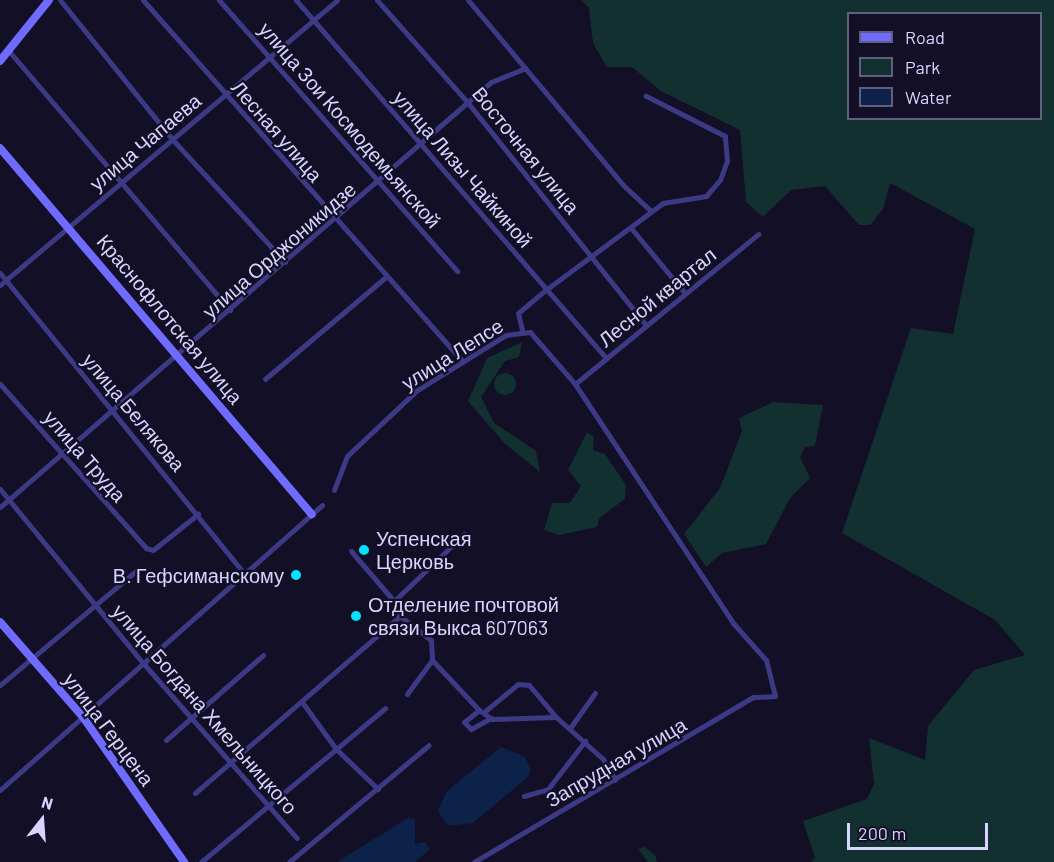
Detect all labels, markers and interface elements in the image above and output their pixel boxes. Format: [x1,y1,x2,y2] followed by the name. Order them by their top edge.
[847,12,1042,120] legend
[254,17,446,233] street label: улица Зои Космодемьянской
[905,26,945,48] text: Road
[905,56,940,78] text: Park
[227,75,327,187] street label: Лесная улица
[467,82,585,218] street label: Восточная улица
[388,86,538,252] street label: улица Лизы Чайкиной
[905,86,952,108] text: Water
[84,88,206,196] street label: улица Чапаева
[197,177,361,323] street label: улица Орджоникидзе
[92,229,248,409] street label: Краснофлотская улица
[593,242,721,352] street label: Лесной квартал
[397,313,507,395] street label: улица Лепсе
[78,348,190,476] street label: улица Белякова
[39,405,131,507] street label: улица Труда
[376,526,472,573] place label: Успенская Церковь
[357,543,371,557] marker: Успенская Церковь
[113,563,284,587] place label: В. Гефсиманскому
[289,568,303,582] marker: В. Гефсиманскому
[368,592,559,639] place label: Отделение почтовой связи Выкса 607063
[107,599,303,819] street label: улица Богдана Хмельницкого
[349,609,363,623] marker: Отделение почтовой связи Выкса 607063
[59,668,159,790] street label: улица Герцена
[542,712,690,812] street label: Запрудная улица
[12,790,72,850] north arrow
[40,792,55,813] text: N
[850,811,991,849] scale bar
[858,822,906,844] text: 200 m

